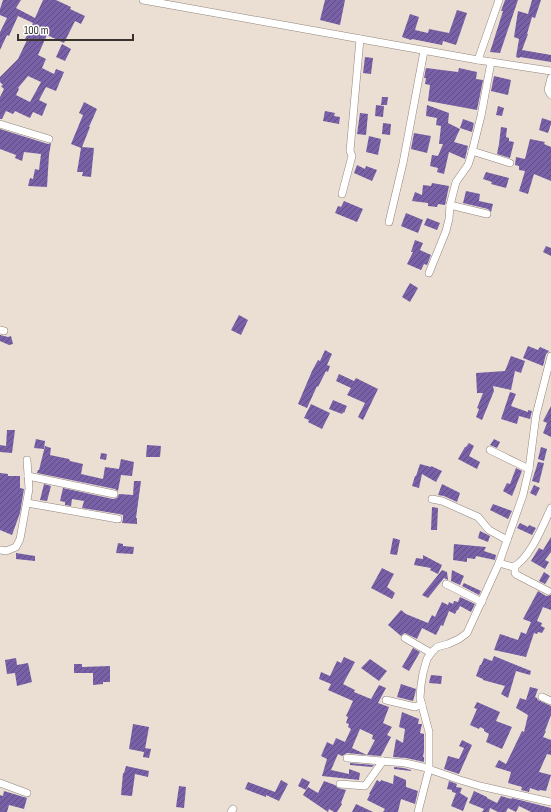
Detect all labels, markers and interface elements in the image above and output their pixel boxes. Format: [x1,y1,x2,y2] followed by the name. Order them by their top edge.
[18,16,133,42] scale bar
[24,23,49,38] text: 100 m

